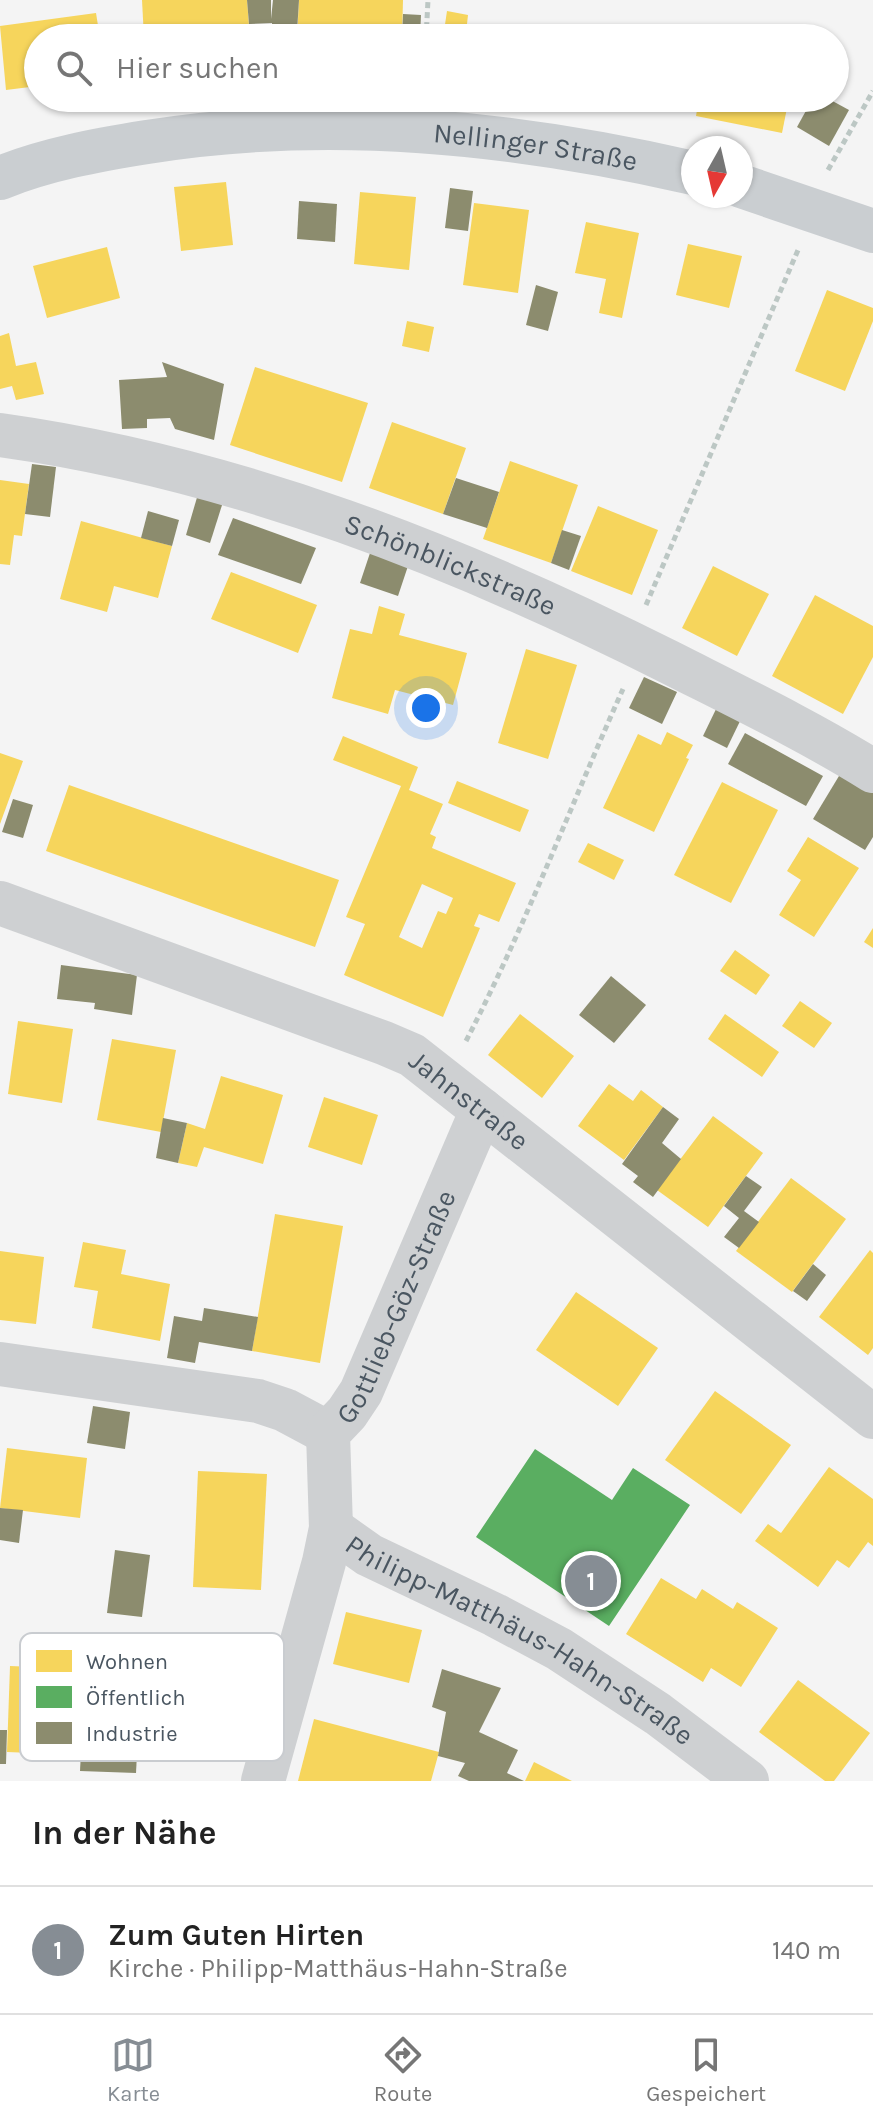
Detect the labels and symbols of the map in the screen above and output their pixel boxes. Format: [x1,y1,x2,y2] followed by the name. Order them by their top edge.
[432,116,640,178] street label: Nellinger Straße
[681,136,753,208] north arrow
[340,507,561,623] street label: Schönblickstraße
[406,688,446,728] your location
[403,1043,535,1157] street label: Jahnstraße
[329,1185,463,1430] street label: Gottlieb-Göz-Straße
[339,1528,700,1752] street label: Philipp-Matthäus-Hahn-Straße
[565,1551,617,1611] pin: 1
[20,1633,284,1761] legend
[86,1649,168,1675] text: Wohnen
[86,1685,185,1711] text: Öffentlich
[86,1721,177,1747] text: Industrie

